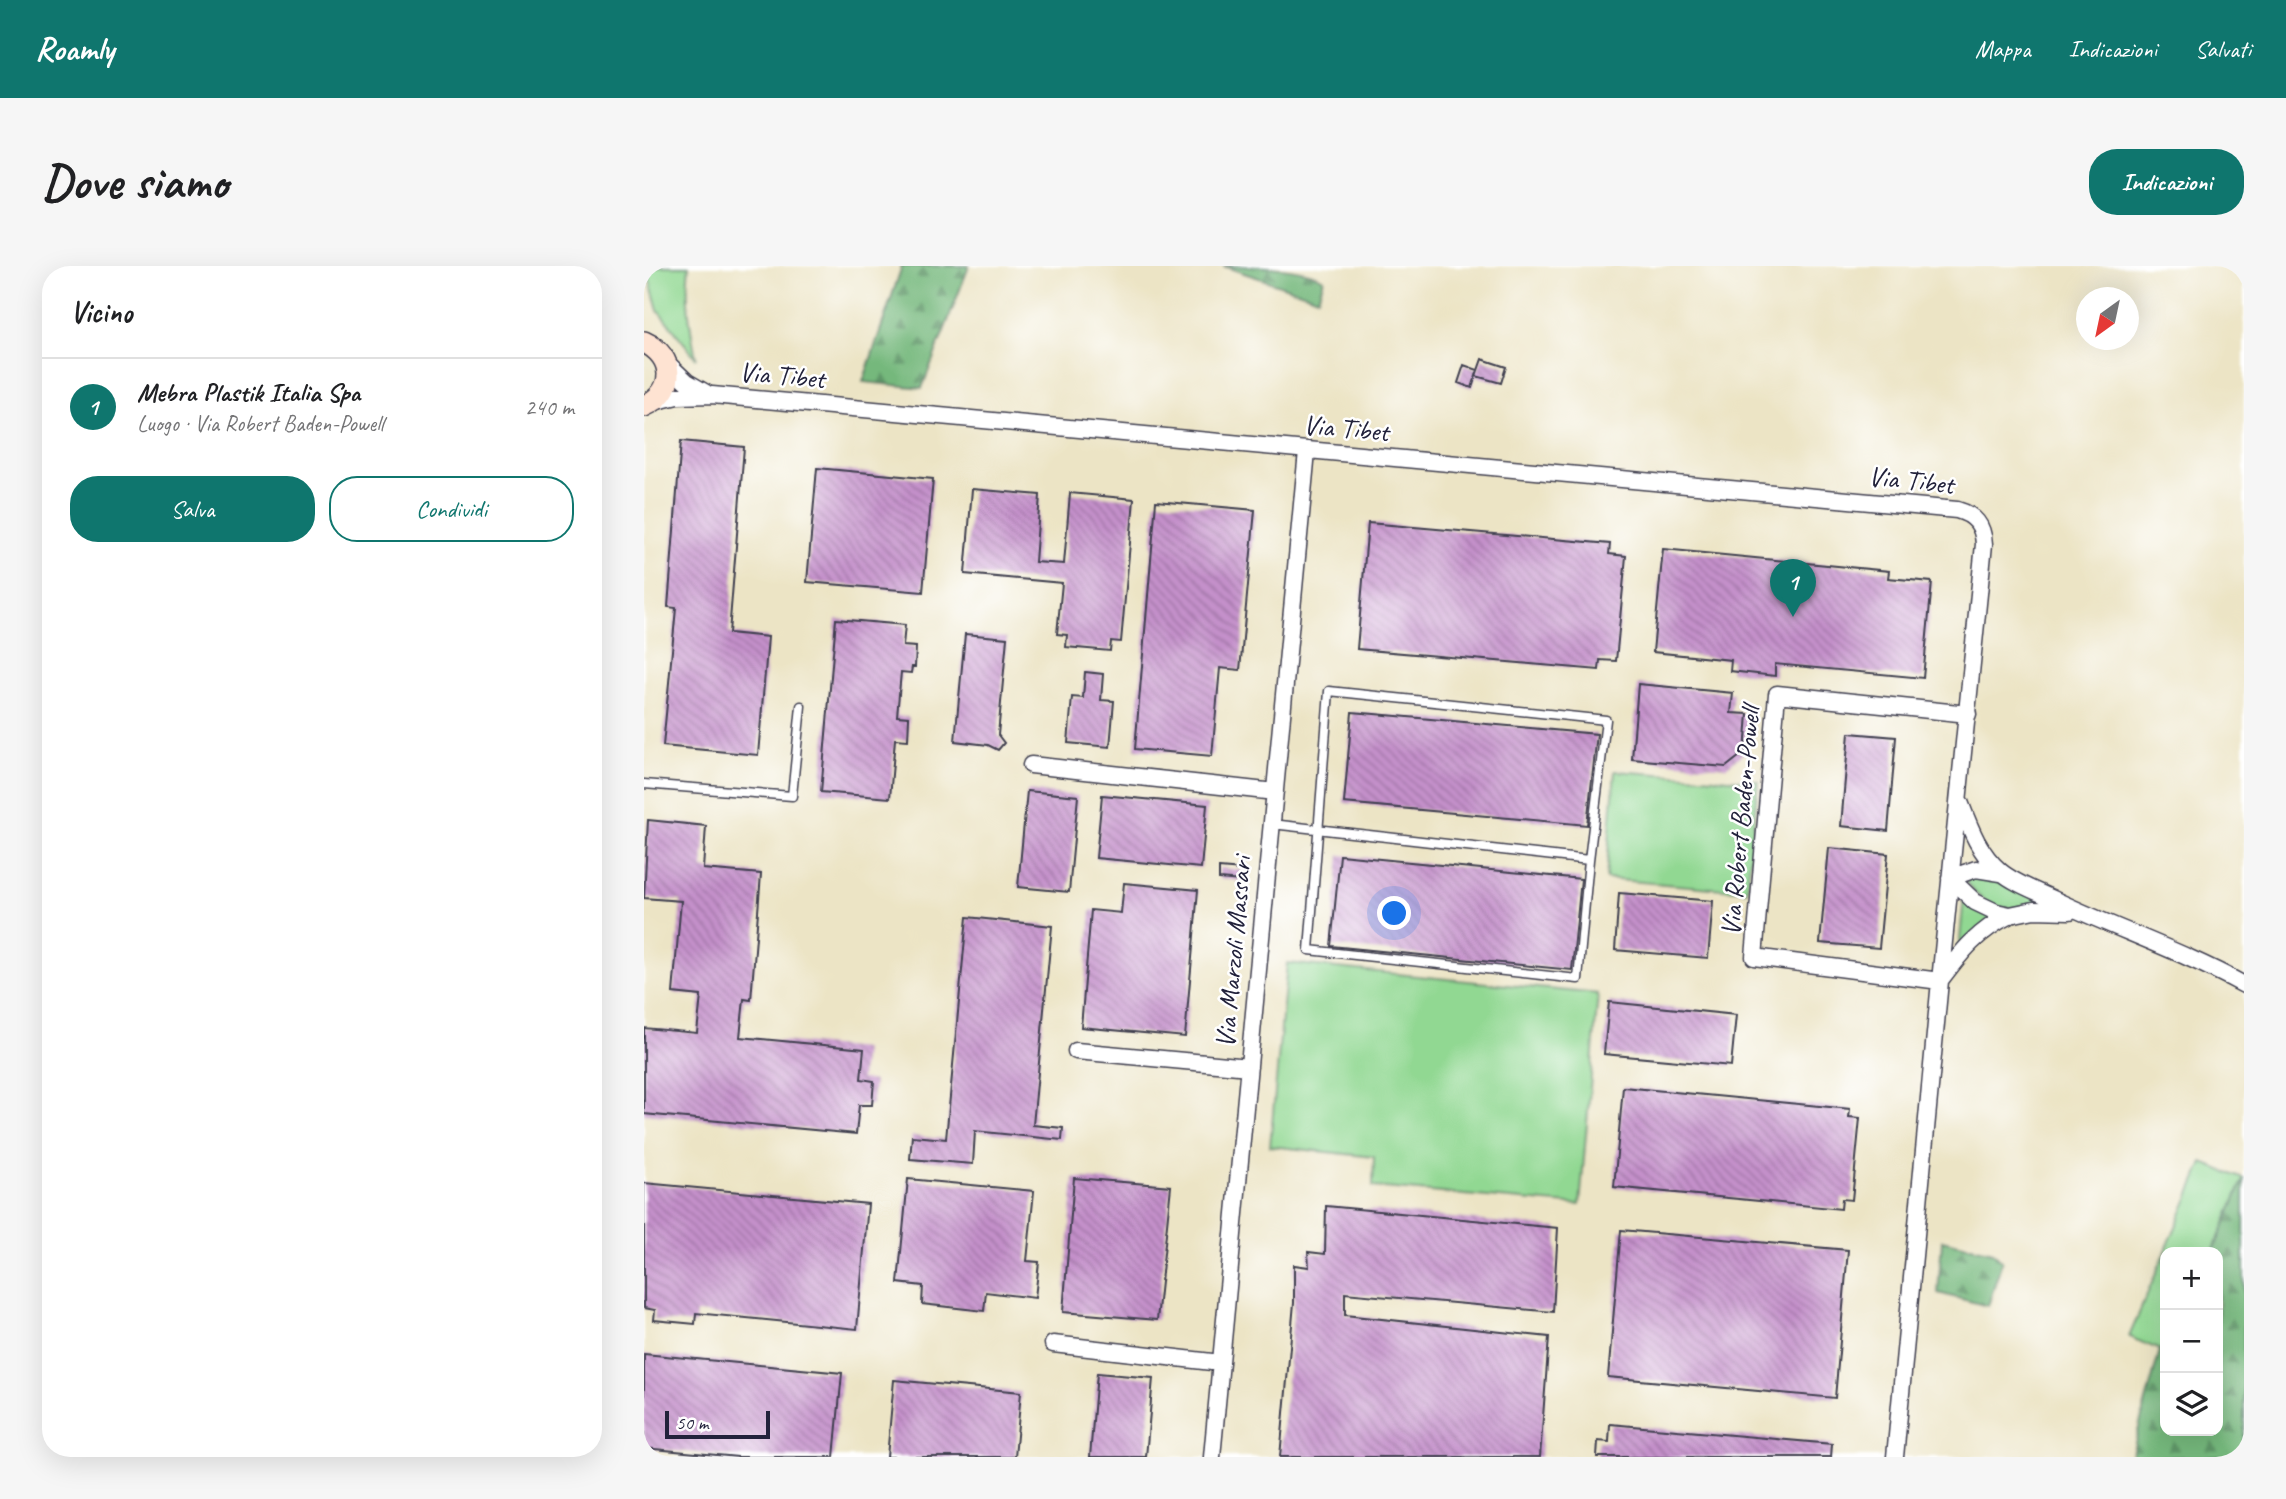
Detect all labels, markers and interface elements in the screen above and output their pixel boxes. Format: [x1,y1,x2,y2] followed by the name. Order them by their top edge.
[35,28,114,70] text: Roamly
[1975,34,2031,64] text: Mappa
[2069,34,2157,64] text: Indicazioni
[2195,34,2251,64] text: Salvati
[2089,149,2244,215] button: Indicazioni
[42,151,228,213] text: Dove siamo
[2076,287,2139,350] north arrow
[70,293,132,331] text: Vicino
[738,354,829,396] street label: Via Tibet
[137,376,360,409] text: Mebra Plastik Italia Spa
[88,393,98,422] text: 1
[525,393,574,422] text: 240 m
[1302,407,1393,449] street label: Via Tibet
[137,409,384,438] text: Luogo · Via Robert Baden-Powell
[1867,458,1958,502] street label: Via Tibet
[70,476,315,542] button: Salva
[329,476,574,542] button: Condividi
[1770,559,1816,617] pin: 1
[1713,699,1768,937] street label: Via Robert Baden-Powell
[1207,851,1259,1049] street label: Via Marzoli Massari
[1377,896,1411,930] your location
[2160,1247,2223,1436] map controls
[2160,1247,2223,1310] button: +
[2160,1310,2223,1373] button: −
[2160,1373,2223,1436] button: layers
[665,1408,770,1440] scale bar
[676,1411,708,1435] text: 50 m

